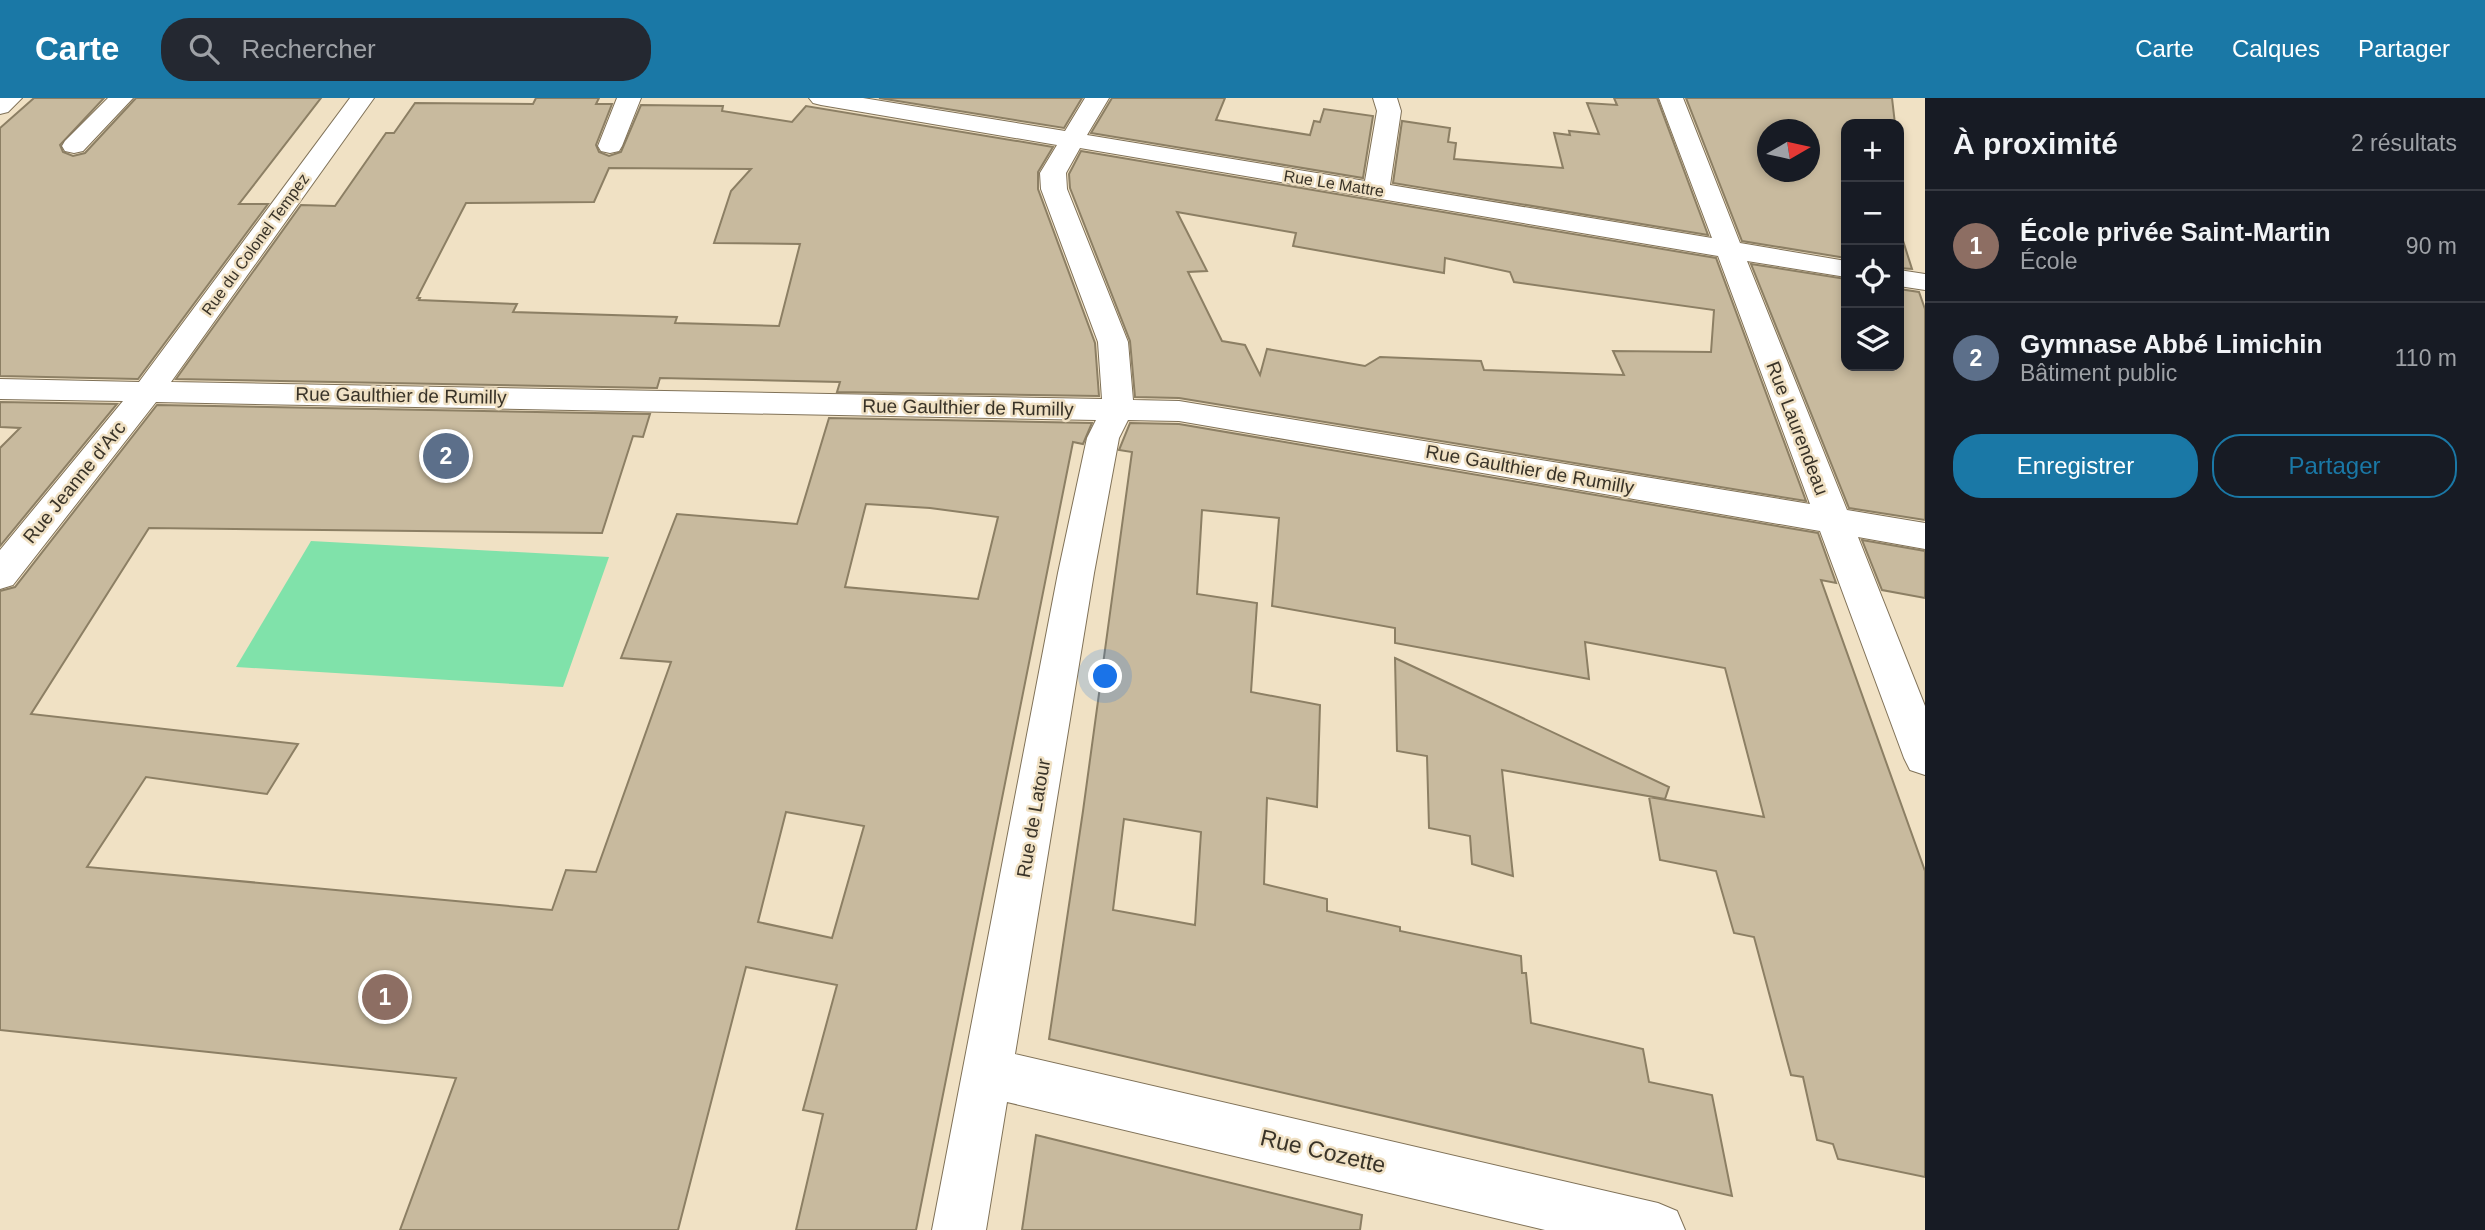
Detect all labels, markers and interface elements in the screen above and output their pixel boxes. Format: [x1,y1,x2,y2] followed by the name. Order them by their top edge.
[161,18,651,81] search box
[35,30,119,67] text: Carte
[185,30,223,68] icon: search
[241,34,376,64] text: Rechercher
[2135,35,2194,62] text: Carte
[2232,35,2320,62] text: Calques
[2358,35,2450,62] text: Partager
[1757,119,1820,182] north arrow
[1841,119,1904,371] map controls
[1841,119,1904,182] button: +
[1953,127,2118,160] text: À proximité
[2351,130,2457,156] text: 2 résultats
[1283,167,1385,200] street label: Rue Le Mattre
[198,170,312,318] street label: Rue du Colonel Tempez
[1841,182,1904,245] button: −
[2020,217,2331,247] text: École privée Saint-Martin
[1970,233,1982,259] text: 1
[2406,233,2457,259] text: 90 m
[1841,245,1904,308] button: locate
[2020,248,2078,274] text: École
[1841,308,1904,371] button: layers
[2020,329,2322,359] text: Gymnase Abbé Limichin
[1970,345,1982,371] text: 2
[2395,345,2457,371] text: 110 m
[1762,358,1833,498] street label: Rue Laurendeau
[2020,360,2177,386] text: Bâtiment public
[295,383,507,408] street label: Rue Gaulthier de Rumilly
[862,395,1074,420] street label: Rue Gaulthier de Rumilly
[19,417,130,547] street label: Rue Jeanne d'Arc
[423,430,469,482] pin: 2
[1953,434,2198,498] button: Enregistrer
[2212,434,2457,498] button: Partager
[1424,441,1636,498] street label: Rue Gaulthier de Rumilly
[1088,659,1122,693] your location
[1013,756,1054,879] street label: Rue de Latour
[362,971,408,1023] pin: 1
[1258,1124,1388,1178] street label: Rue Cozette

